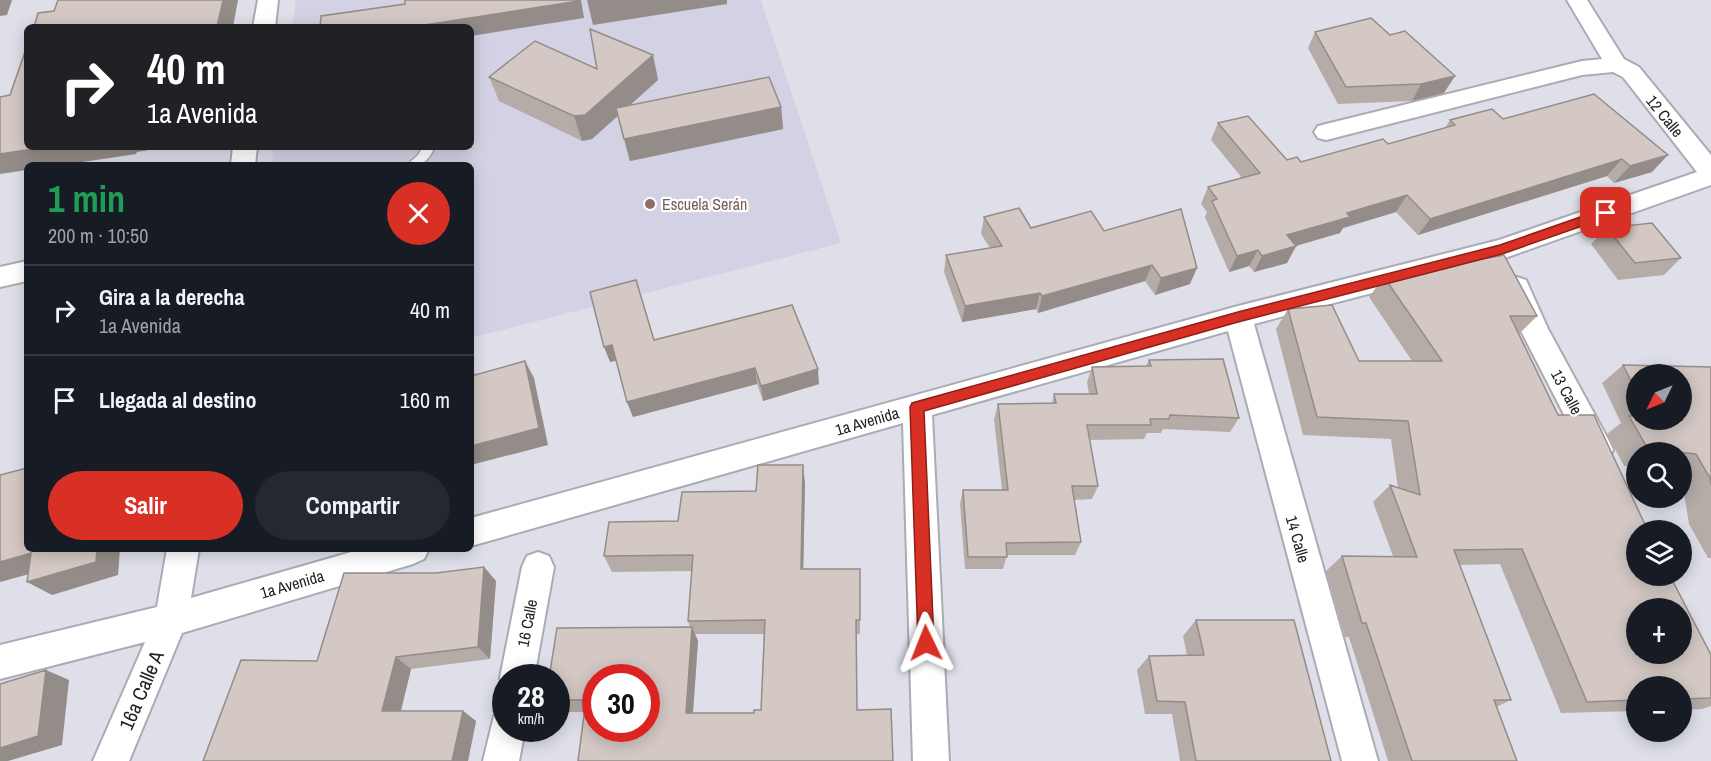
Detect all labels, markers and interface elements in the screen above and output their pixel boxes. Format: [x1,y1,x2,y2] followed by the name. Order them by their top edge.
[147,41,226,97] text: 40 m
[48,48,126,126] icon: right
[1641,90,1689,142] street label: 12 Calle
[147,95,257,131] text: 1a Avenida
[48,175,125,223] text: 1 min
[387,182,450,245] button: close
[1580,187,1631,238] pin
[662,193,747,215] place label: Escuela Serán
[1589,196,1622,229] icon: arrive
[643,197,657,211] marker: Escuela Serán
[48,222,148,249] text: 200 m · 10:50
[99,282,244,312] text: Gira a la derecha
[48,294,81,327] icon: right
[410,295,450,325] text: 40 m
[99,312,181,339] text: 1a Avenida
[1626,364,1692,430] north arrow
[1626,364,1692,742] map controls
[1546,366,1588,418] street label: 13 Calle
[48,384,81,417] icon: arrive
[99,385,256,415] text: Llegada al destino
[400,385,450,415] text: 160 m
[833,401,902,441] street label: 1a Avenida
[1626,442,1692,508] button: search
[48,471,243,540] button: Salir
[255,471,450,540] button: Compartir
[1281,513,1315,565] street label: 14 Calle
[1626,520,1692,586] button: layers
[258,564,327,604] street label: 1a Avenida
[512,597,542,649] street label: 16 Calle
[1626,598,1692,664] button: +
[894,611,958,675] position arrow
[112,646,170,734] street label: 16a Calle A
[582,664,660,742] speed limit sign: 30
[517,676,545,716] text: 28
[1626,676,1692,742] button: −
[518,708,544,729] text: km/h

